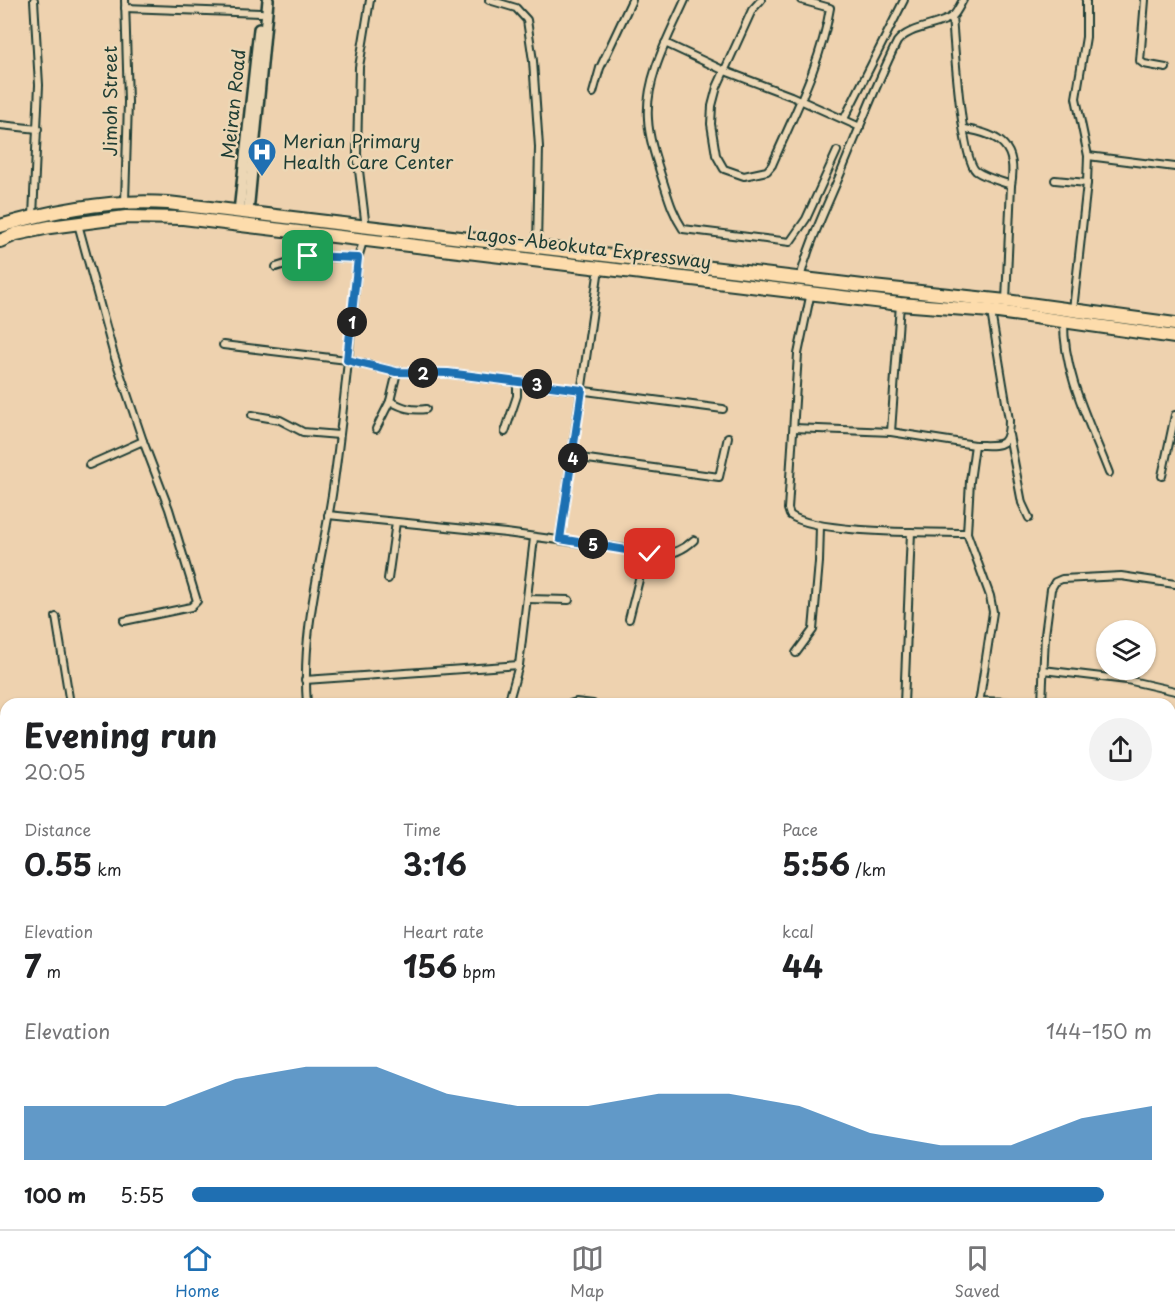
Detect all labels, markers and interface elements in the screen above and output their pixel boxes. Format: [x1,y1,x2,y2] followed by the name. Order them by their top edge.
[96,46,123,156] street label: Jimoh Street
[213,48,252,160] street label: Meiran Road
[283,127,454,175] place label: Merian Primary Health Care Center
[246,136,278,178] hospital icon: Merian Primary Health Care Center
[465,218,713,275] street label: Lagos-Abeokuta Expressway
[282,230,333,281] pin
[291,239,324,272] icon: arrive
[337,307,367,337] pin: 1
[348,310,356,334] text: 1
[408,358,438,388] pin: 2
[417,361,429,385] text: 2
[522,369,552,399] pin: 3
[532,372,542,396] text: 3
[558,443,588,473] pin: 4
[568,446,578,470] text: 4
[624,528,675,579] pin
[578,529,608,559] pin: 5
[588,532,598,556] text: 5
[633,537,666,570] icon: check
[1096,620,1156,680] map controls
[1096,620,1156,680] button: layers
[24,709,217,759] text: Evening run
[1089,718,1152,781] button: share
[24,757,86,787] text: 20:05
[24,817,91,841] text: Distance
[403,817,441,841] text: Time
[782,817,818,841] text: Pace
[24,841,92,886] text: 0.55
[403,841,467,886] text: 3:16
[782,841,850,886] text: 5:56
[92,857,121,881] text: km
[850,857,886,881] text: /km
[24,919,93,943] text: Elevation
[403,919,484,943] text: Heart rate
[782,919,814,943] text: kcal
[24,943,41,988] text: 7
[403,943,457,988] text: 156
[782,943,823,988] text: 44
[41,959,61,983] text: m
[457,959,496,983] text: bpm
[24,1016,110,1046] text: Elevation
[1046,1016,1152,1046] text: 144–150 m
[24,1180,86,1210] text: 100 m
[120,1180,164,1210] text: 5:55
[175,1242,220,1302] tab: Home
[570,1242,604,1302] tab: Map
[954,1242,1000,1302] tab: Saved

